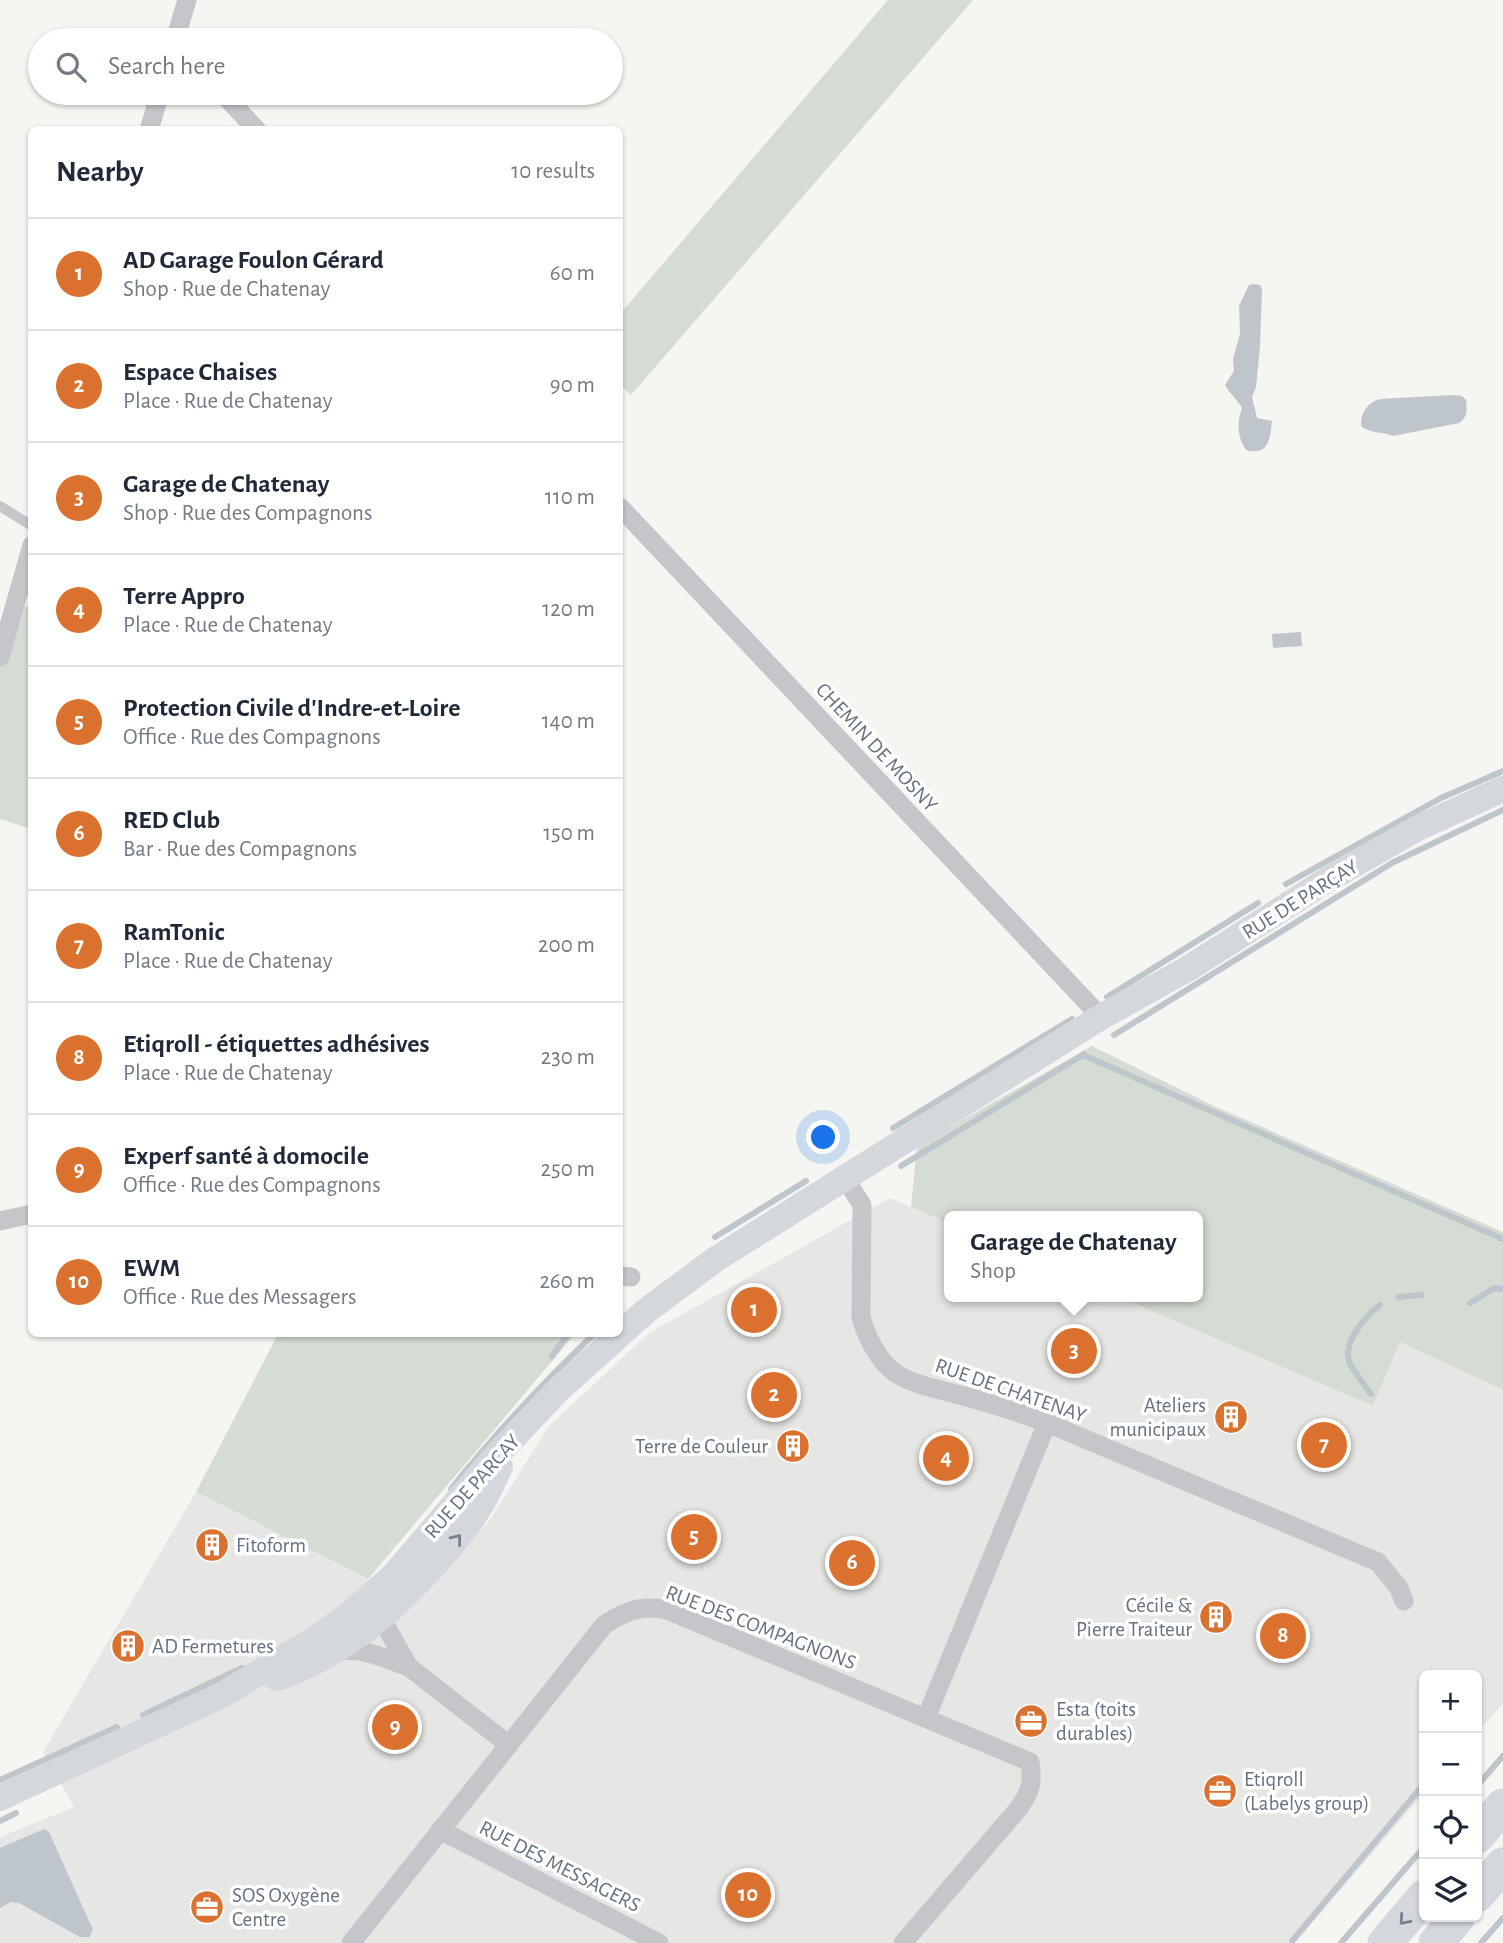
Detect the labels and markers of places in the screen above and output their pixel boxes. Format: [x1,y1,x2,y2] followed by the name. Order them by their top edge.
[731,1284,777,1336] pin: 1
[1051,1325,1097,1377] pin: 3
[751,1369,797,1421] pin: 2
[1109,1395,1206,1440] place label: Ateliers municipaux
[1212,1398,1250,1436] building icon: Ateliers municipaux
[1301,1419,1347,1471] pin: 7
[774,1427,812,1465] building icon: Terre de Couleur
[923,1432,969,1484] pin: 4
[635,1436,768,1457] place label: Terre de Couleur
[671,1511,717,1563] pin: 5
[193,1526,231,1564] building icon: Fitoform
[236,1535,306,1556] place label: Fitoform
[829,1537,875,1589] pin: 6
[1076,1595,1192,1640] place label: Cécile & Pierre Traiteur
[1197,1598,1235,1636] building icon: Cécile & Pierre Traiteur
[1260,1610,1306,1662] pin: 8
[109,1627,147,1665] building icon: AD Fermetures
[152,1636,274,1657] place label: AD Fermetures
[1056,1699,1136,1744] place label: Esta (toits durables)
[372,1701,418,1753] pin: 9
[1012,1702,1050,1740] office icon: Esta (toits durables)
[1244,1769,1369,1814] place label: Etiqroll (Labelys group)
[1201,1772,1239,1810] office icon: Etiqroll (Labelys group)
[725,1869,771,1921] pin: 10
[232,1885,340,1930] place label: SOS Oxygène Centre
[188,1888,226,1926] office icon: SOS Oxygène Centre

